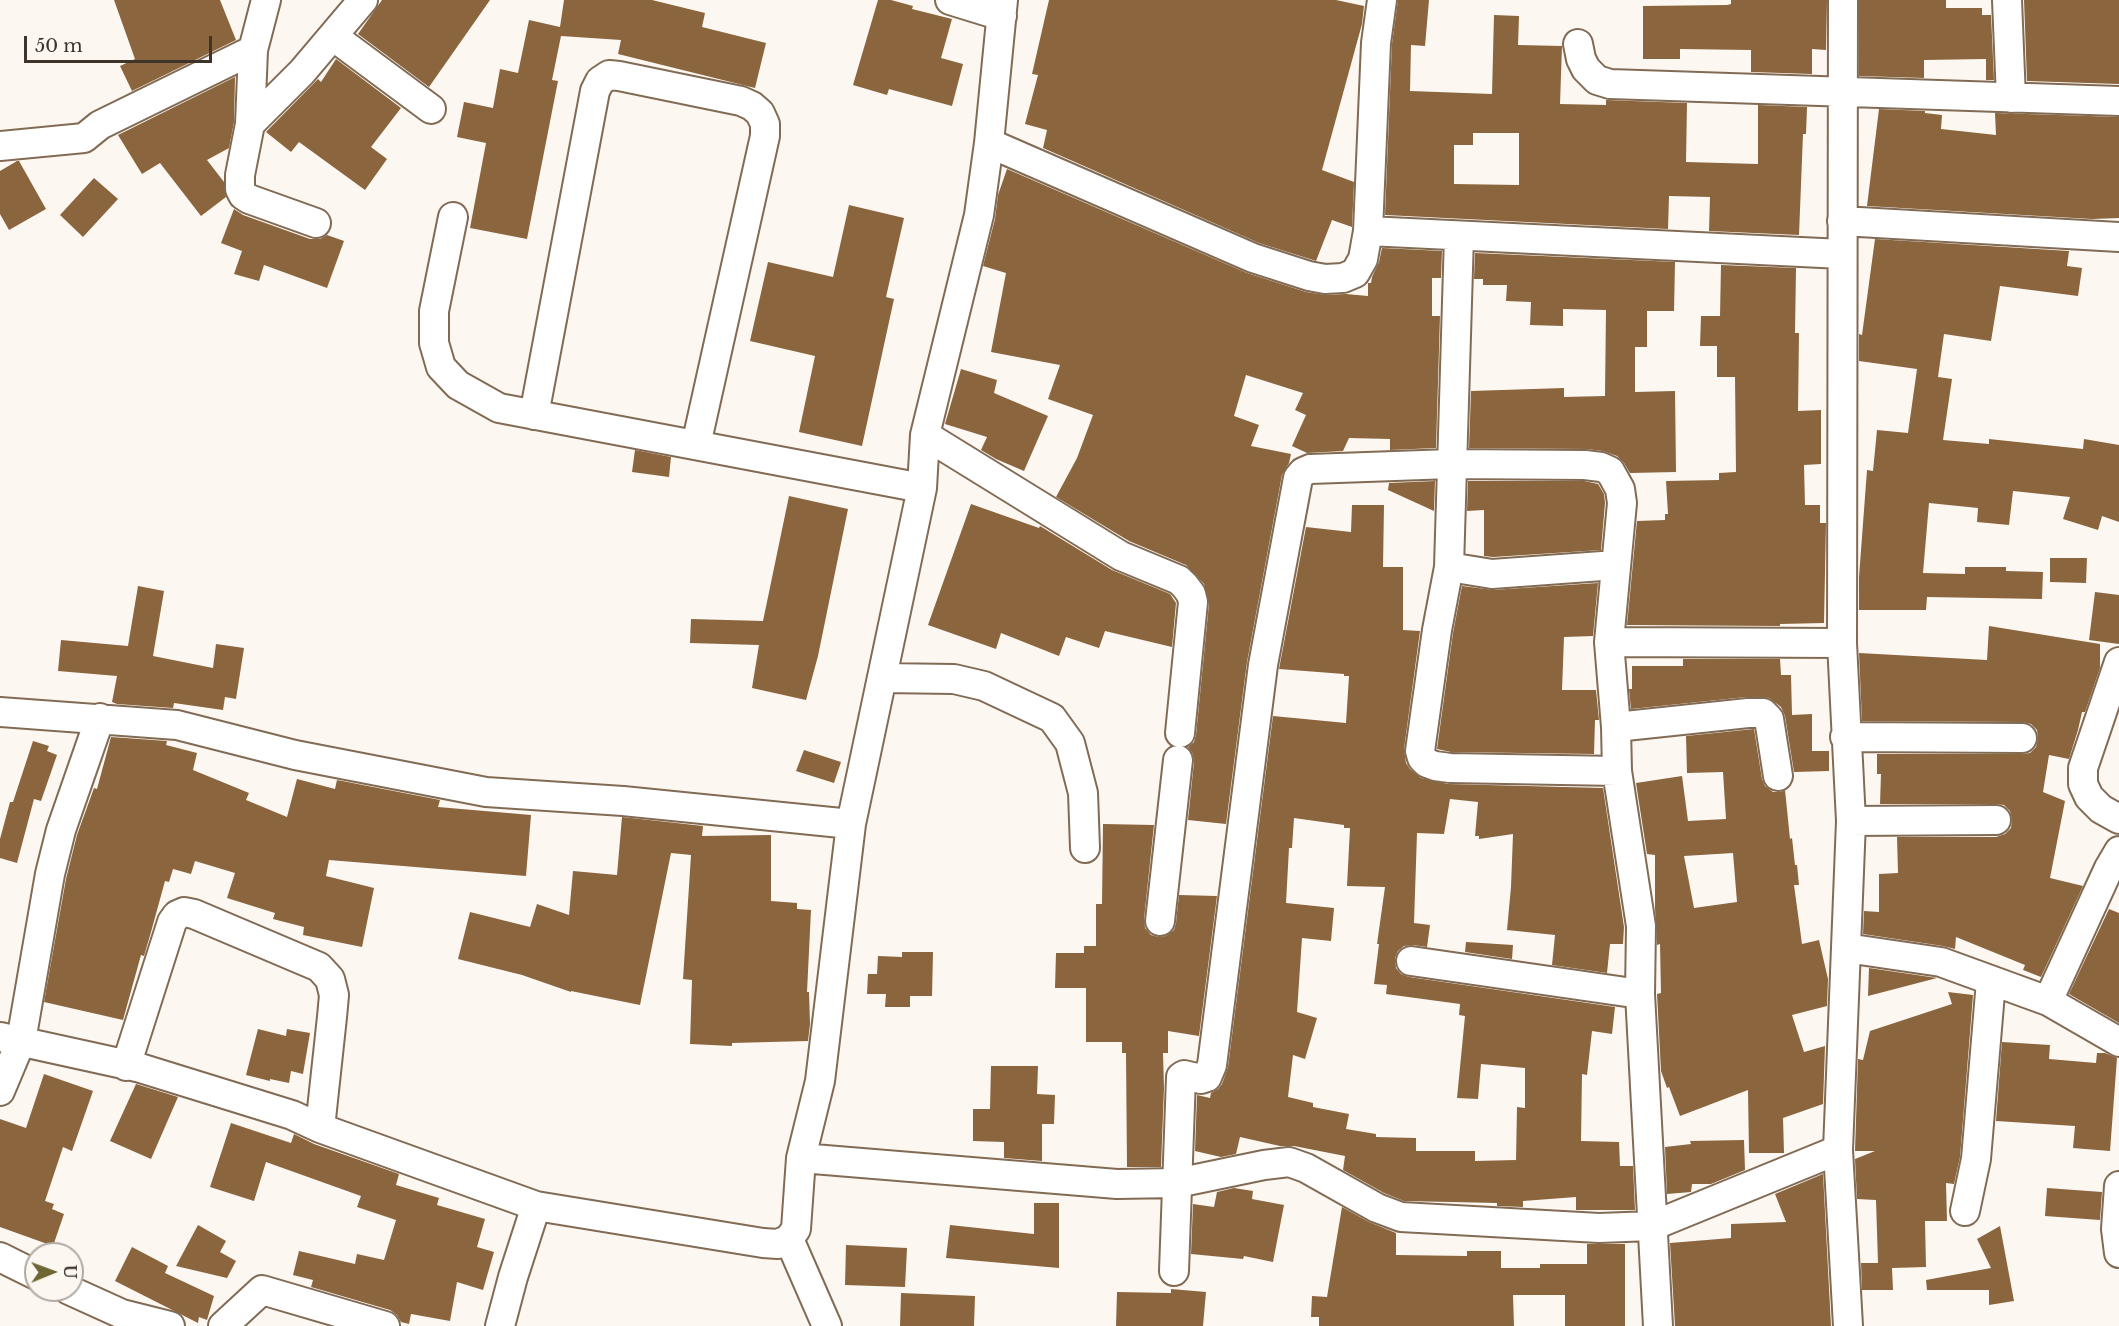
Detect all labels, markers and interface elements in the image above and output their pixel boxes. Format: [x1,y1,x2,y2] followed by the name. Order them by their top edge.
[27,24,214,62] scale bar
[35,35,83,57] text: 50 m
[24,1242,84,1302] north arrow
[60,1265,80,1279] text: U

